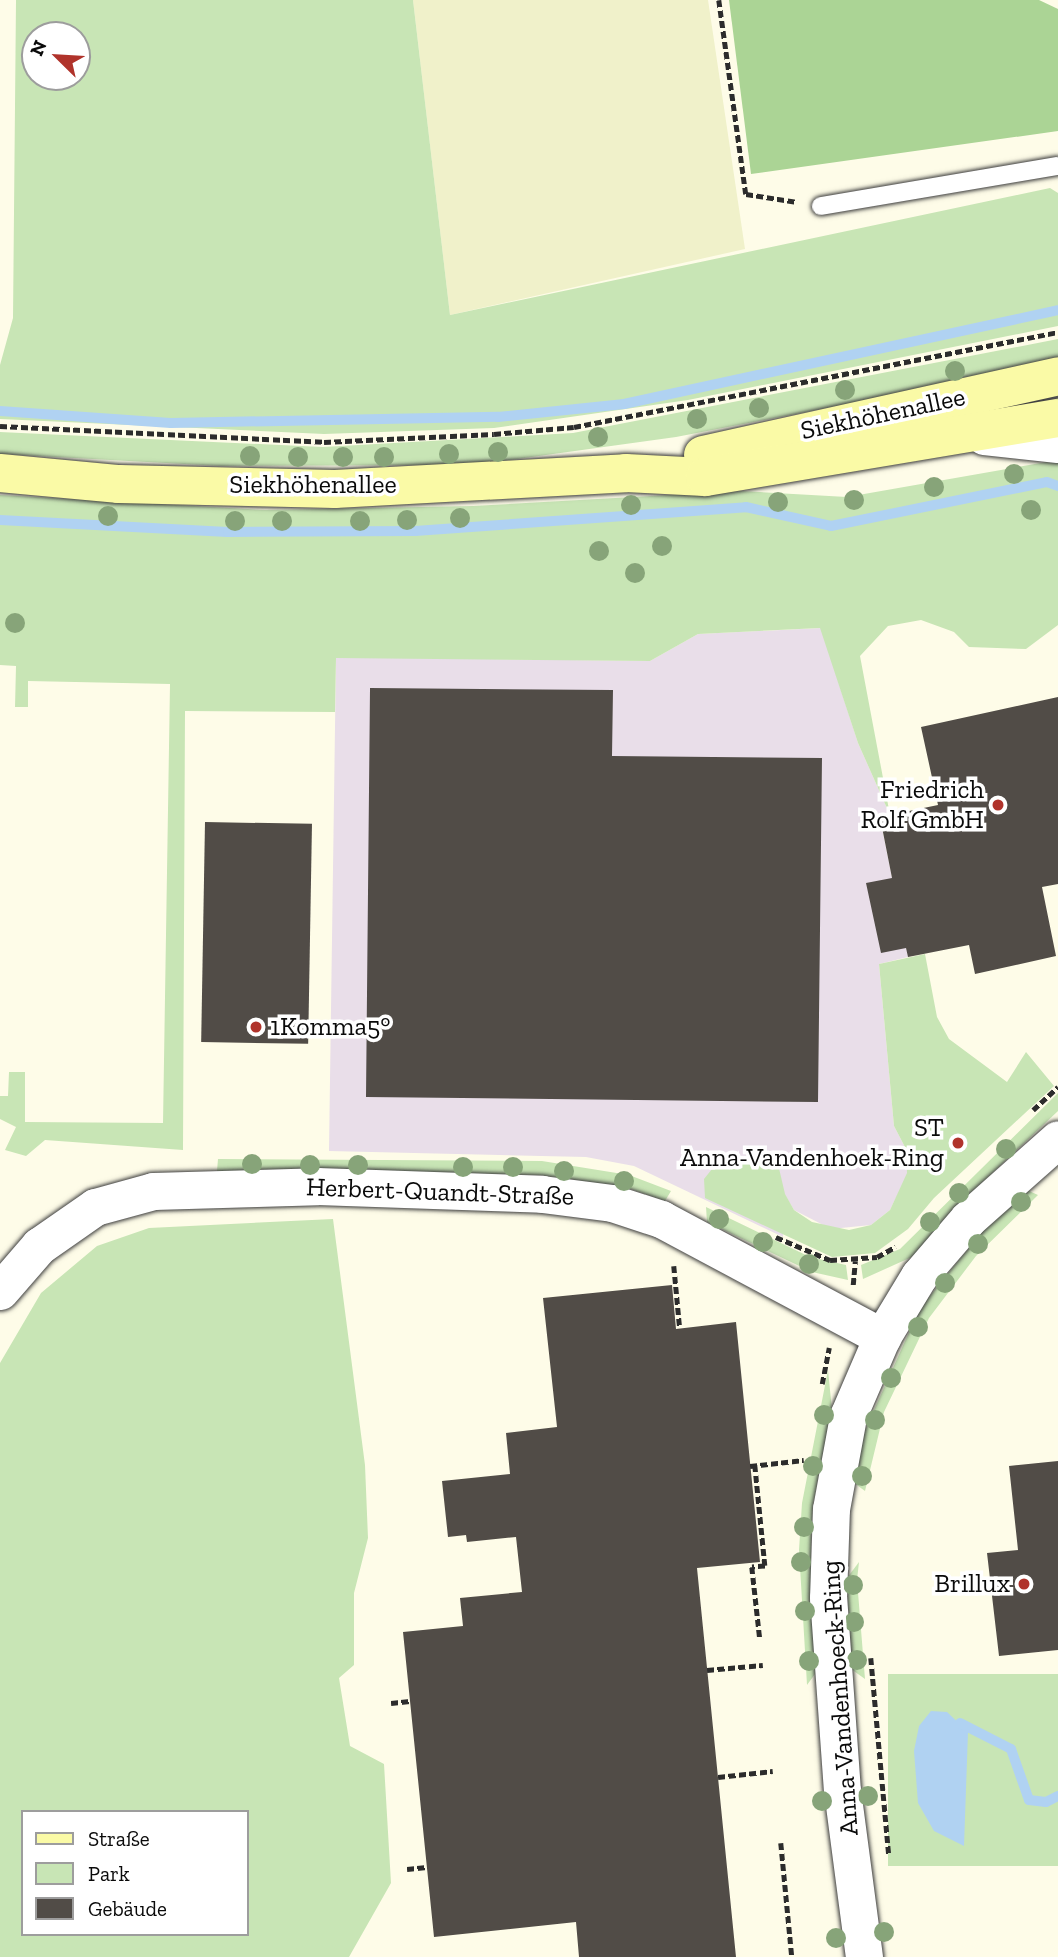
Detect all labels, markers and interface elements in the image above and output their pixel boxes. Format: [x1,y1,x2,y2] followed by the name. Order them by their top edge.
[21,21,91,91] north arrow
[25,37,52,59] text: N
[798,381,968,447] street label: Siekhöhenallee
[229,469,397,501] street label: Siekhöhenallee
[860,774,984,836] place label: Friedrich Rolf GmbH
[990,797,1006,813] marker: Friedrich Rolf GmbH
[270,1011,391,1043] place label: 1Komma5°
[248,1019,264,1035] marker: 1Komma5°
[680,1112,944,1174] place label: ST Anna-Vandenhoek-Ring
[950,1135,966,1151] marker: ST Anna-Vandenhoek-Ring
[305,1172,575,1212] street label: Herbert-Quandt-Straße
[815,1559,865,1837] street label: Anna-Vandenhoeck-Ring
[934,1568,1010,1600] place label: Brillux
[1016,1576,1032,1592] marker: Brillux
[21,1810,248,1936] legend
[88,1826,150,1851] text: Straße
[88,1861,130,1886] text: Park
[88,1896,167,1921] text: Gebäude

